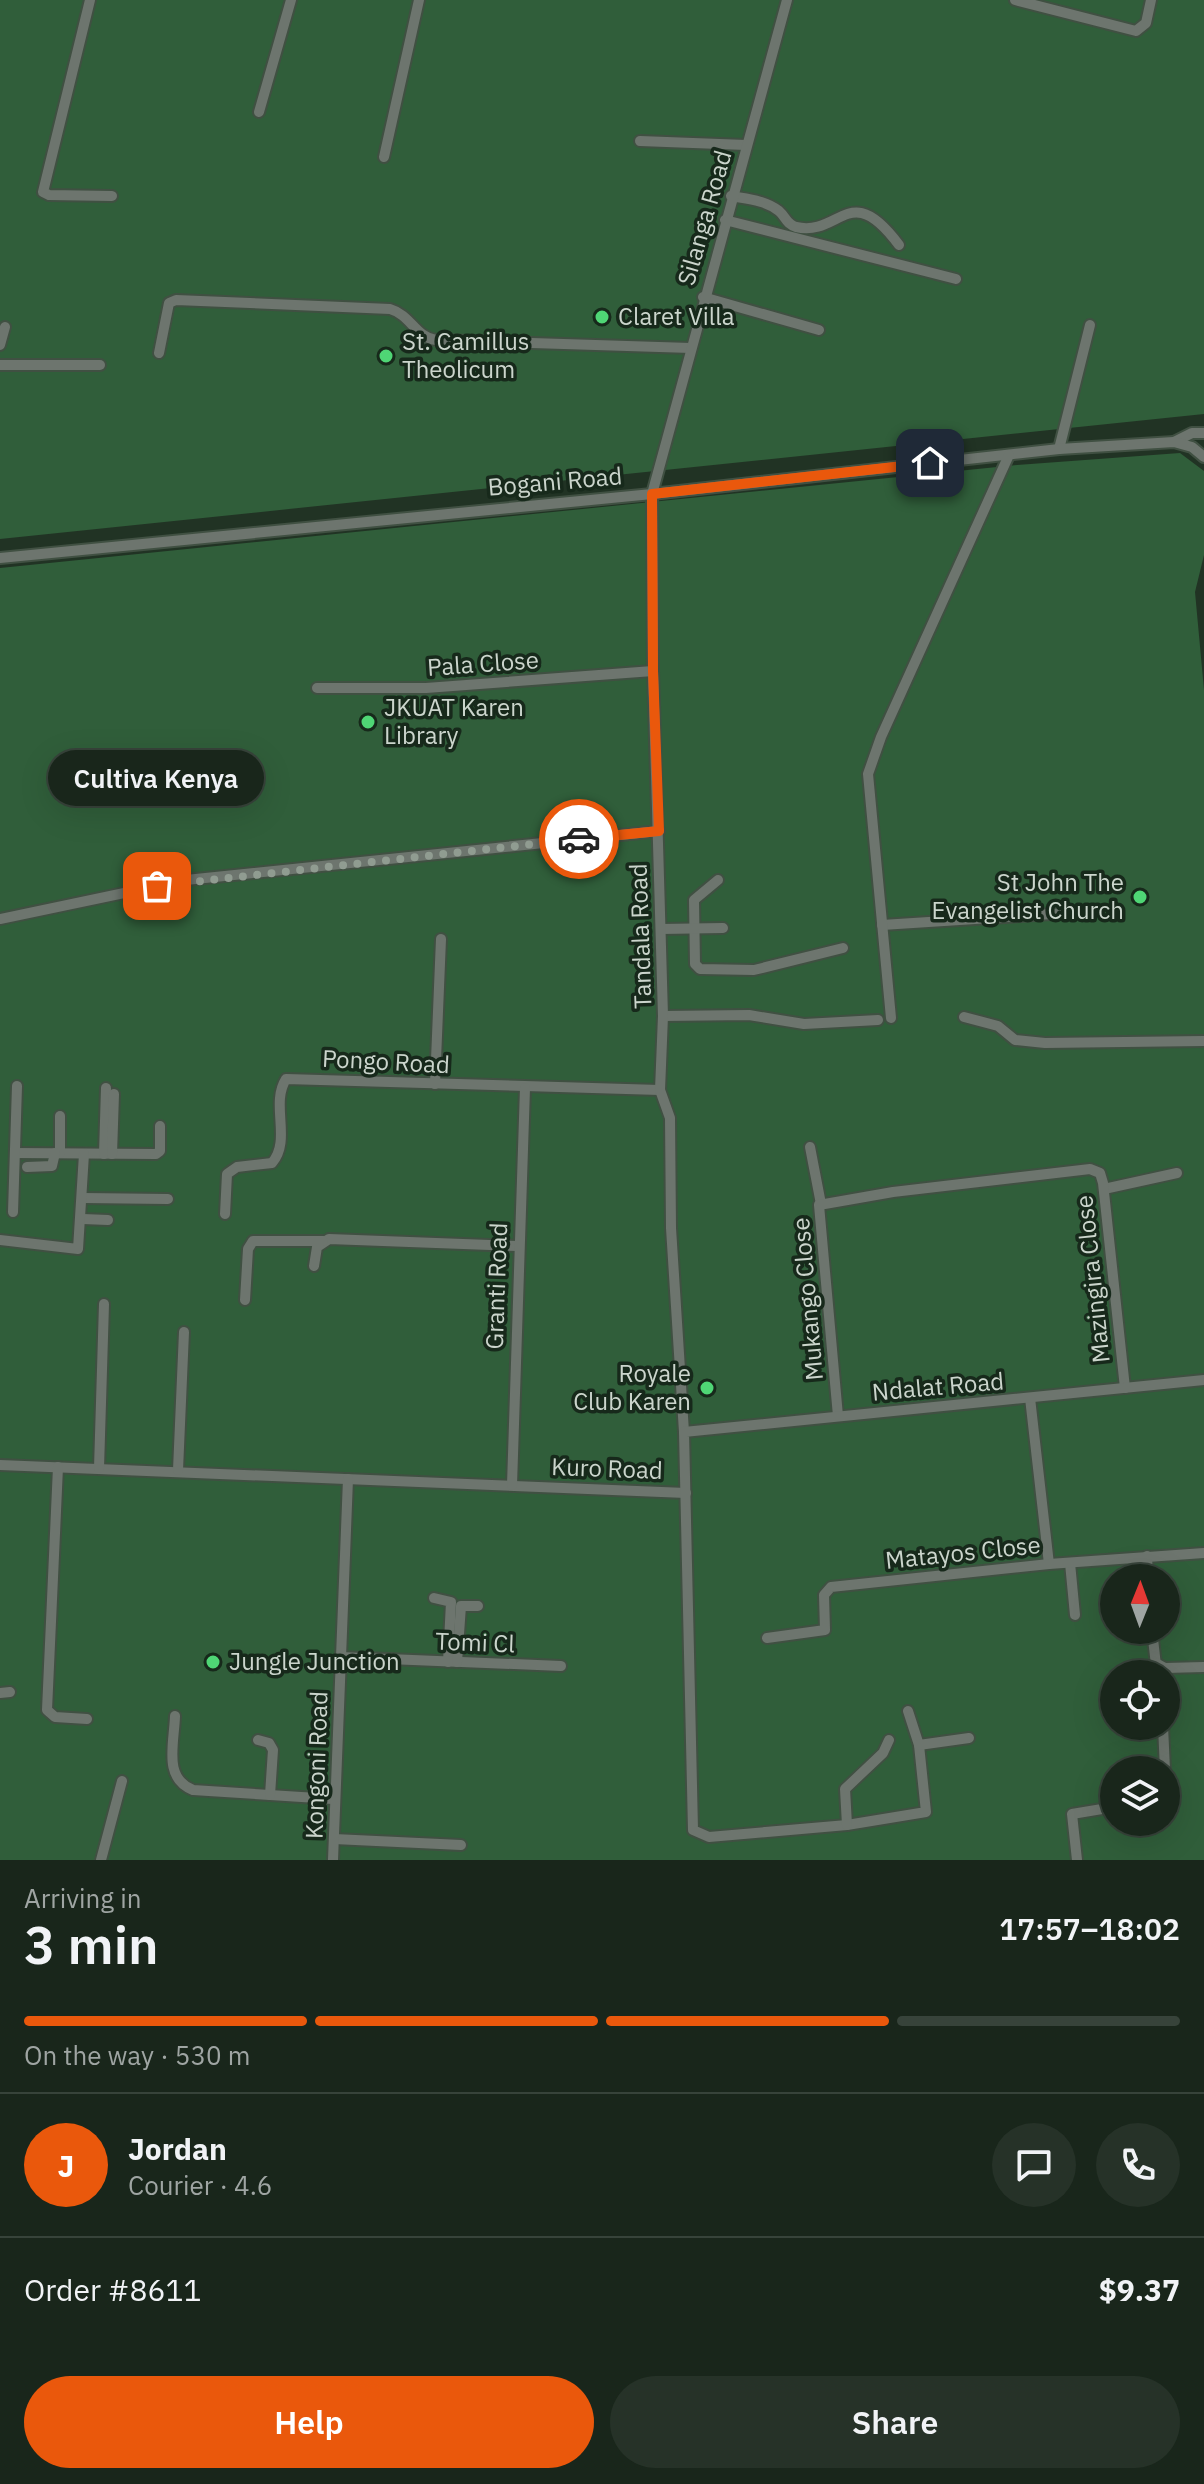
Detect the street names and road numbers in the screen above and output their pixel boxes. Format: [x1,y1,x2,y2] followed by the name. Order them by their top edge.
[669,146,739,289] street label: Silanga Road
[486,459,624,503] street label: Bogani Road
[426,643,540,683] street label: Pala Close
[621,863,659,1009] street label: Tandala Road
[321,1042,451,1080] street label: Pongo Road
[1067,1194,1117,1365] street label: Mazingira Close
[784,1216,830,1382] street label: Mukango Close
[478,1222,514,1350] street label: Granti Road
[871,1364,1005,1408] street label: Ndalat Road
[551,1450,663,1486] street label: Kuro Road
[884,1528,1042,1576] street label: Matayos Close
[435,1625,515,1659] street label: Tomi Cl
[297,1690,335,1840] street label: Kongoni Road

